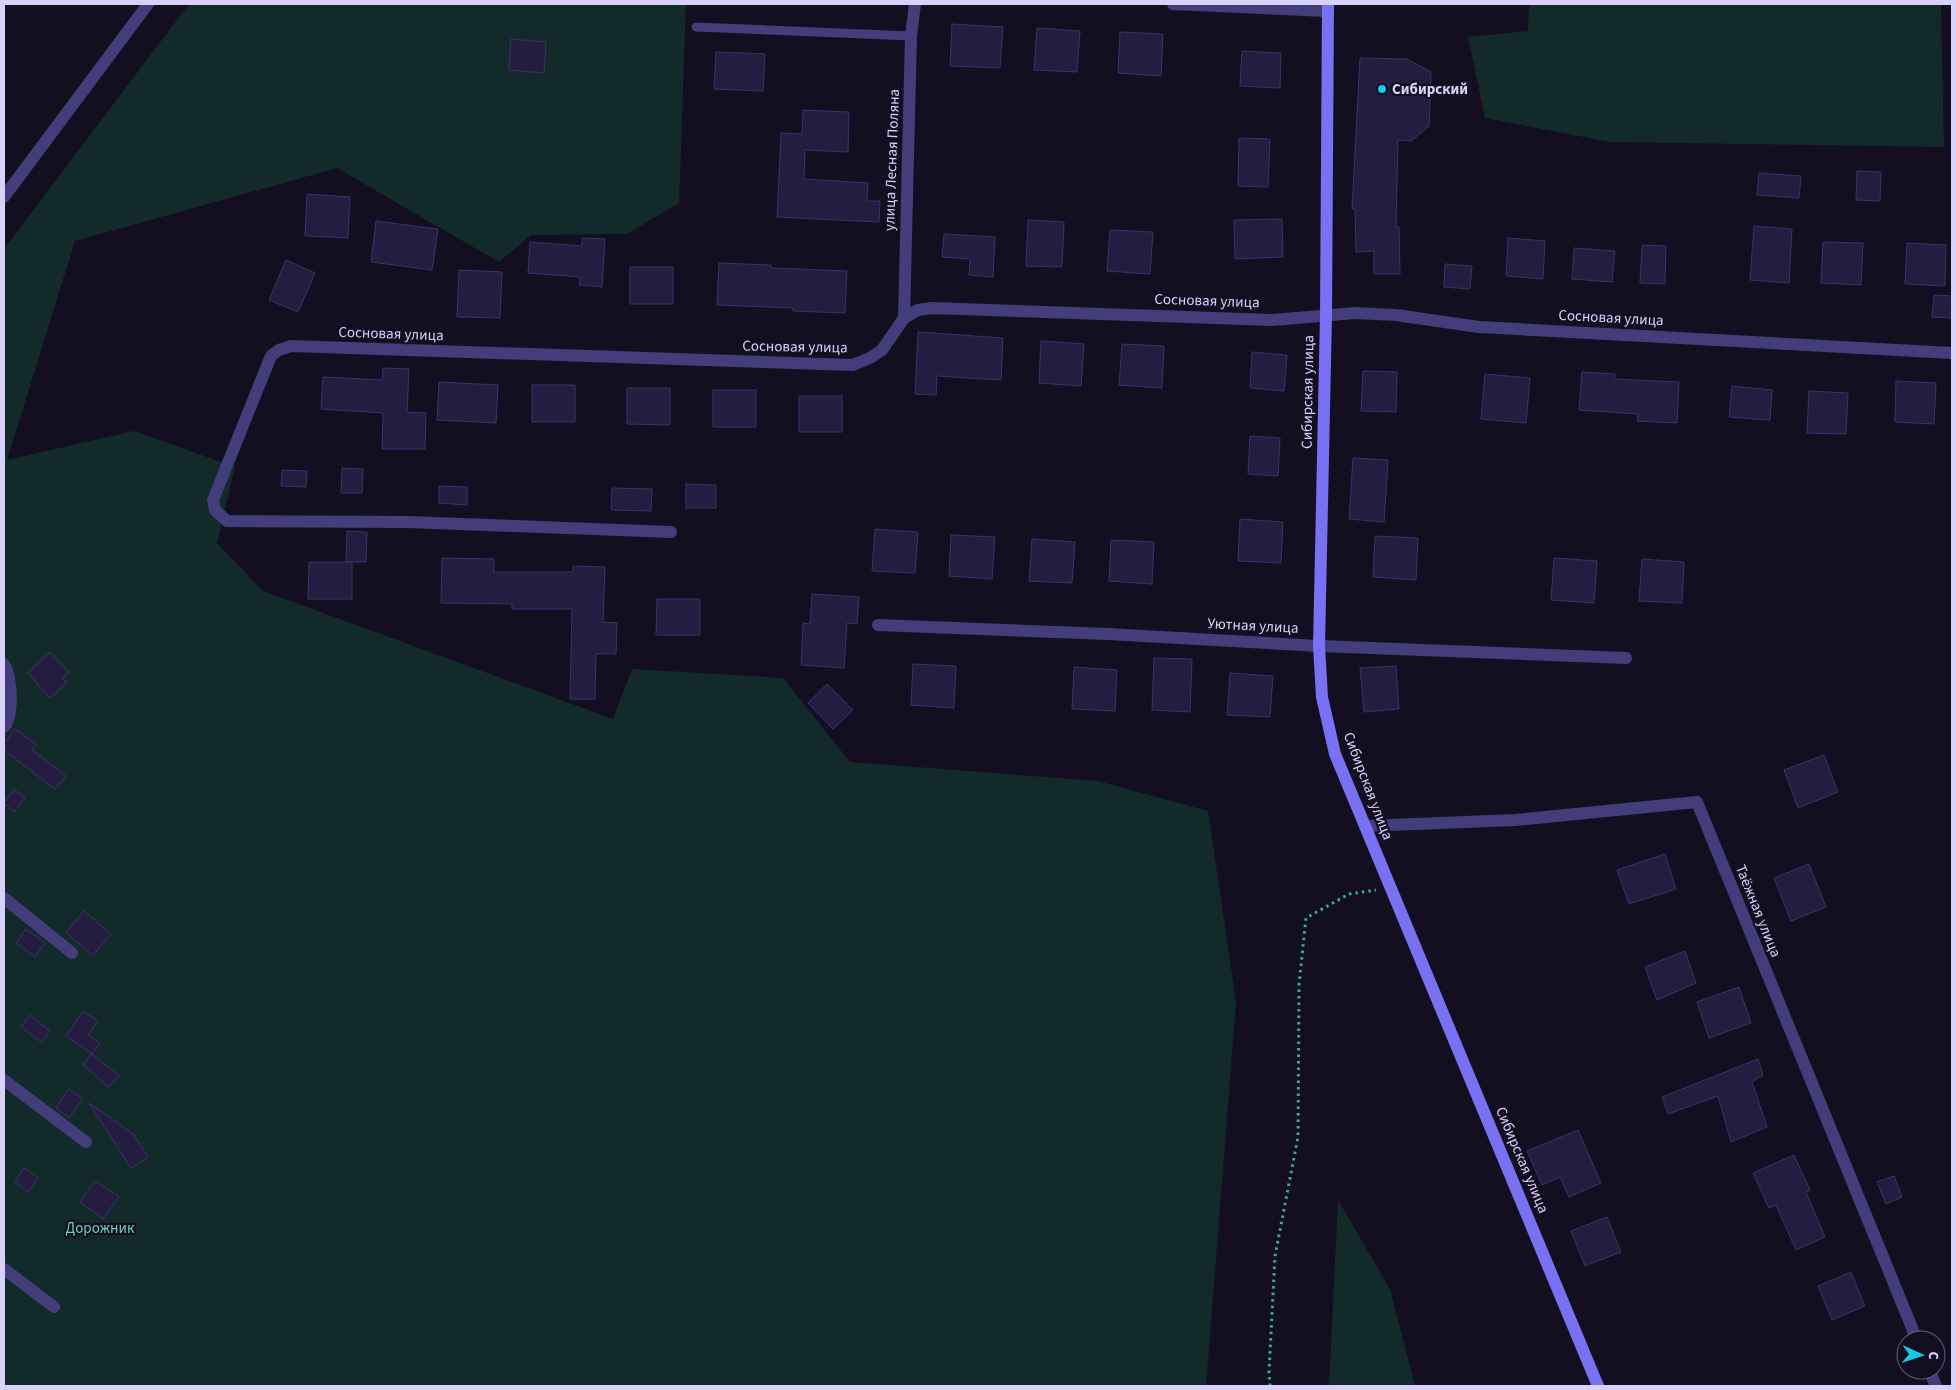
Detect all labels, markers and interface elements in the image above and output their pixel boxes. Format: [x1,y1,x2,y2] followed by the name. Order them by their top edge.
[1392,79,1468,100] place label: Сибирский
[1376,83,1388,95] marker: Сибирский
[879,89,905,231] street label: улица Лесная Поляна
[1154,289,1260,313] street label: Сосновая улица
[1558,305,1664,331] street label: Сосновая улица
[338,322,444,346] street label: Сосновая улица
[1297,335,1319,449] street label: Сибирская улица
[742,336,848,358] street label: Сосновая улица
[1207,613,1299,639] street label: Уютная улица
[1338,729,1398,843] street label: Сибирская улица
[1730,862,1786,960] street label: Таёжная улица
[1490,1104,1554,1216] street label: Сибирская улица
[66,1218,135,1239] park label: Дорожник
[1896,1330,1946,1380] north arrow
[1923,1351,1943,1360] text: С

